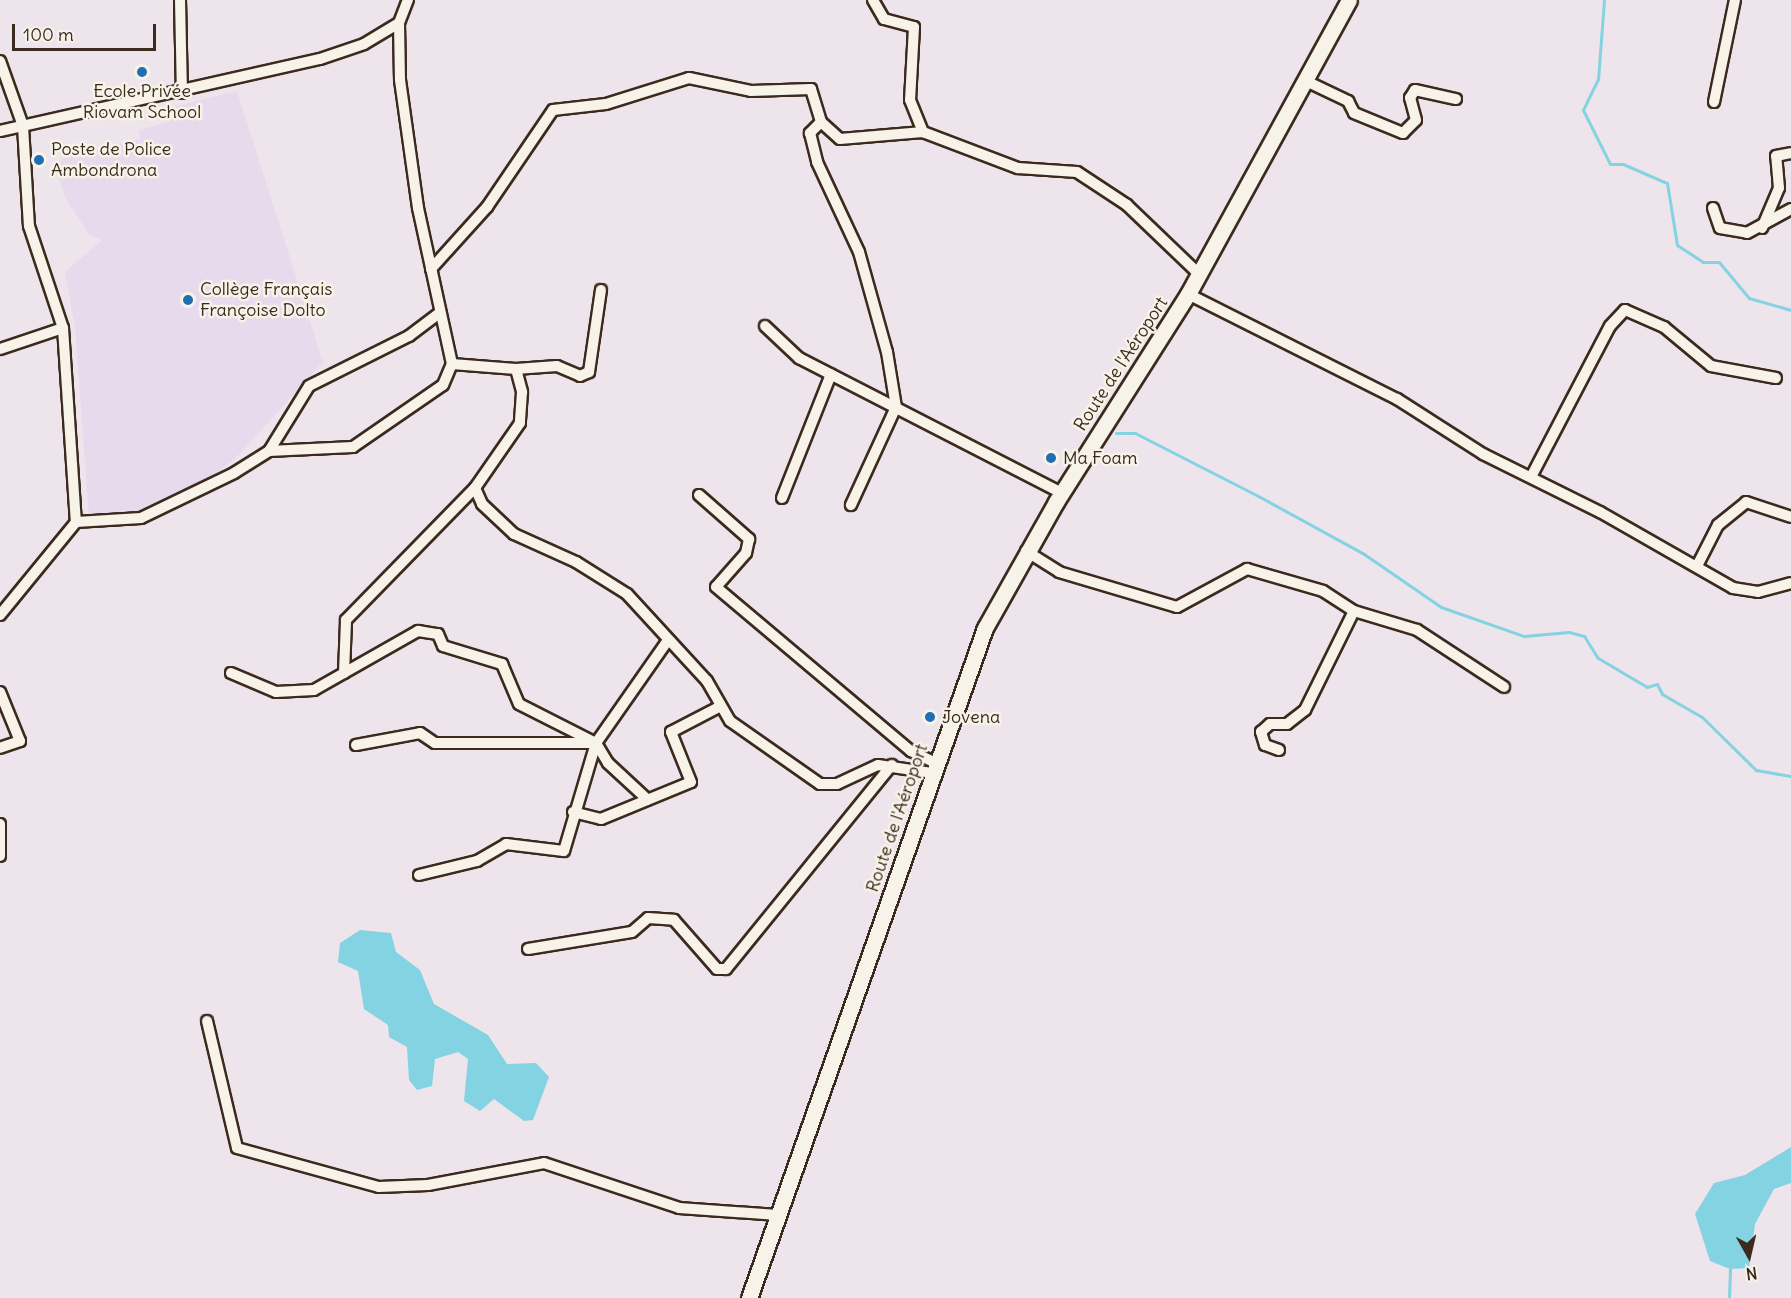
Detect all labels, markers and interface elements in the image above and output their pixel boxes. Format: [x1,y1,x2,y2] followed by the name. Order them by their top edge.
[15,12,159,50] scale bar
[23,23,74,46] text: 100 m
[135,65,149,79] marker: Ecole Privée Riovam School
[83,81,201,124] place label: Ecole Privée Riovam School
[51,139,171,182] place label: Poste de Police Ambondrona
[32,153,46,167] marker: Poste de Police Ambondrona
[200,279,332,322] place label: Collège Français Françoise Dolto
[181,293,195,307] marker: Collège Français Françoise Dolto
[1070,293,1172,435] street label: Route de l'Aéroport
[1063,447,1138,469] place label: Ma Foam
[1044,451,1058,465] marker: Ma Foam
[942,706,1000,728] place label: Jovena
[923,710,937,724] marker: Jovena
[861,741,933,895] street label: Route de l'Aéroport
[1719,1226,1779,1286] north arrow
[1745,1263,1758,1284] text: N

